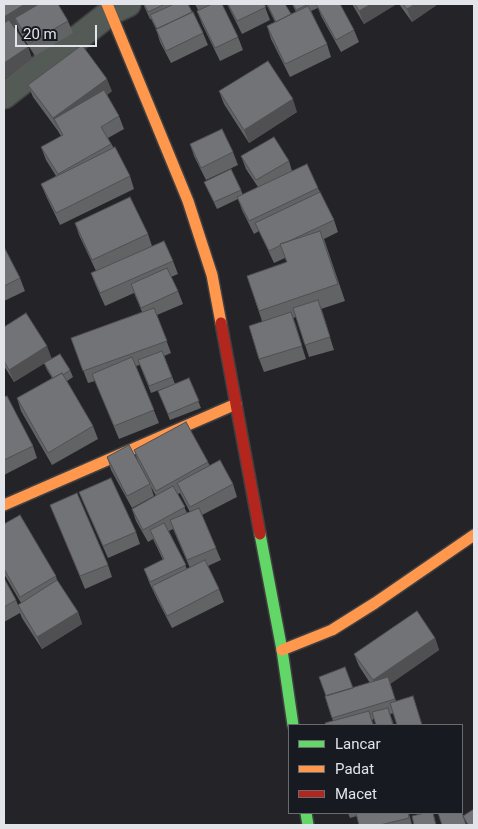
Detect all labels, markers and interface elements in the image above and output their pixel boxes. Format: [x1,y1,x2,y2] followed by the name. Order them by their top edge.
[18,15,100,47] scale bar
[23,25,57,43] text: 20 m
[288,724,463,814] legend
[335,735,381,753] text: Lancar
[335,760,374,778] text: Padat
[335,785,377,803] text: Macet

